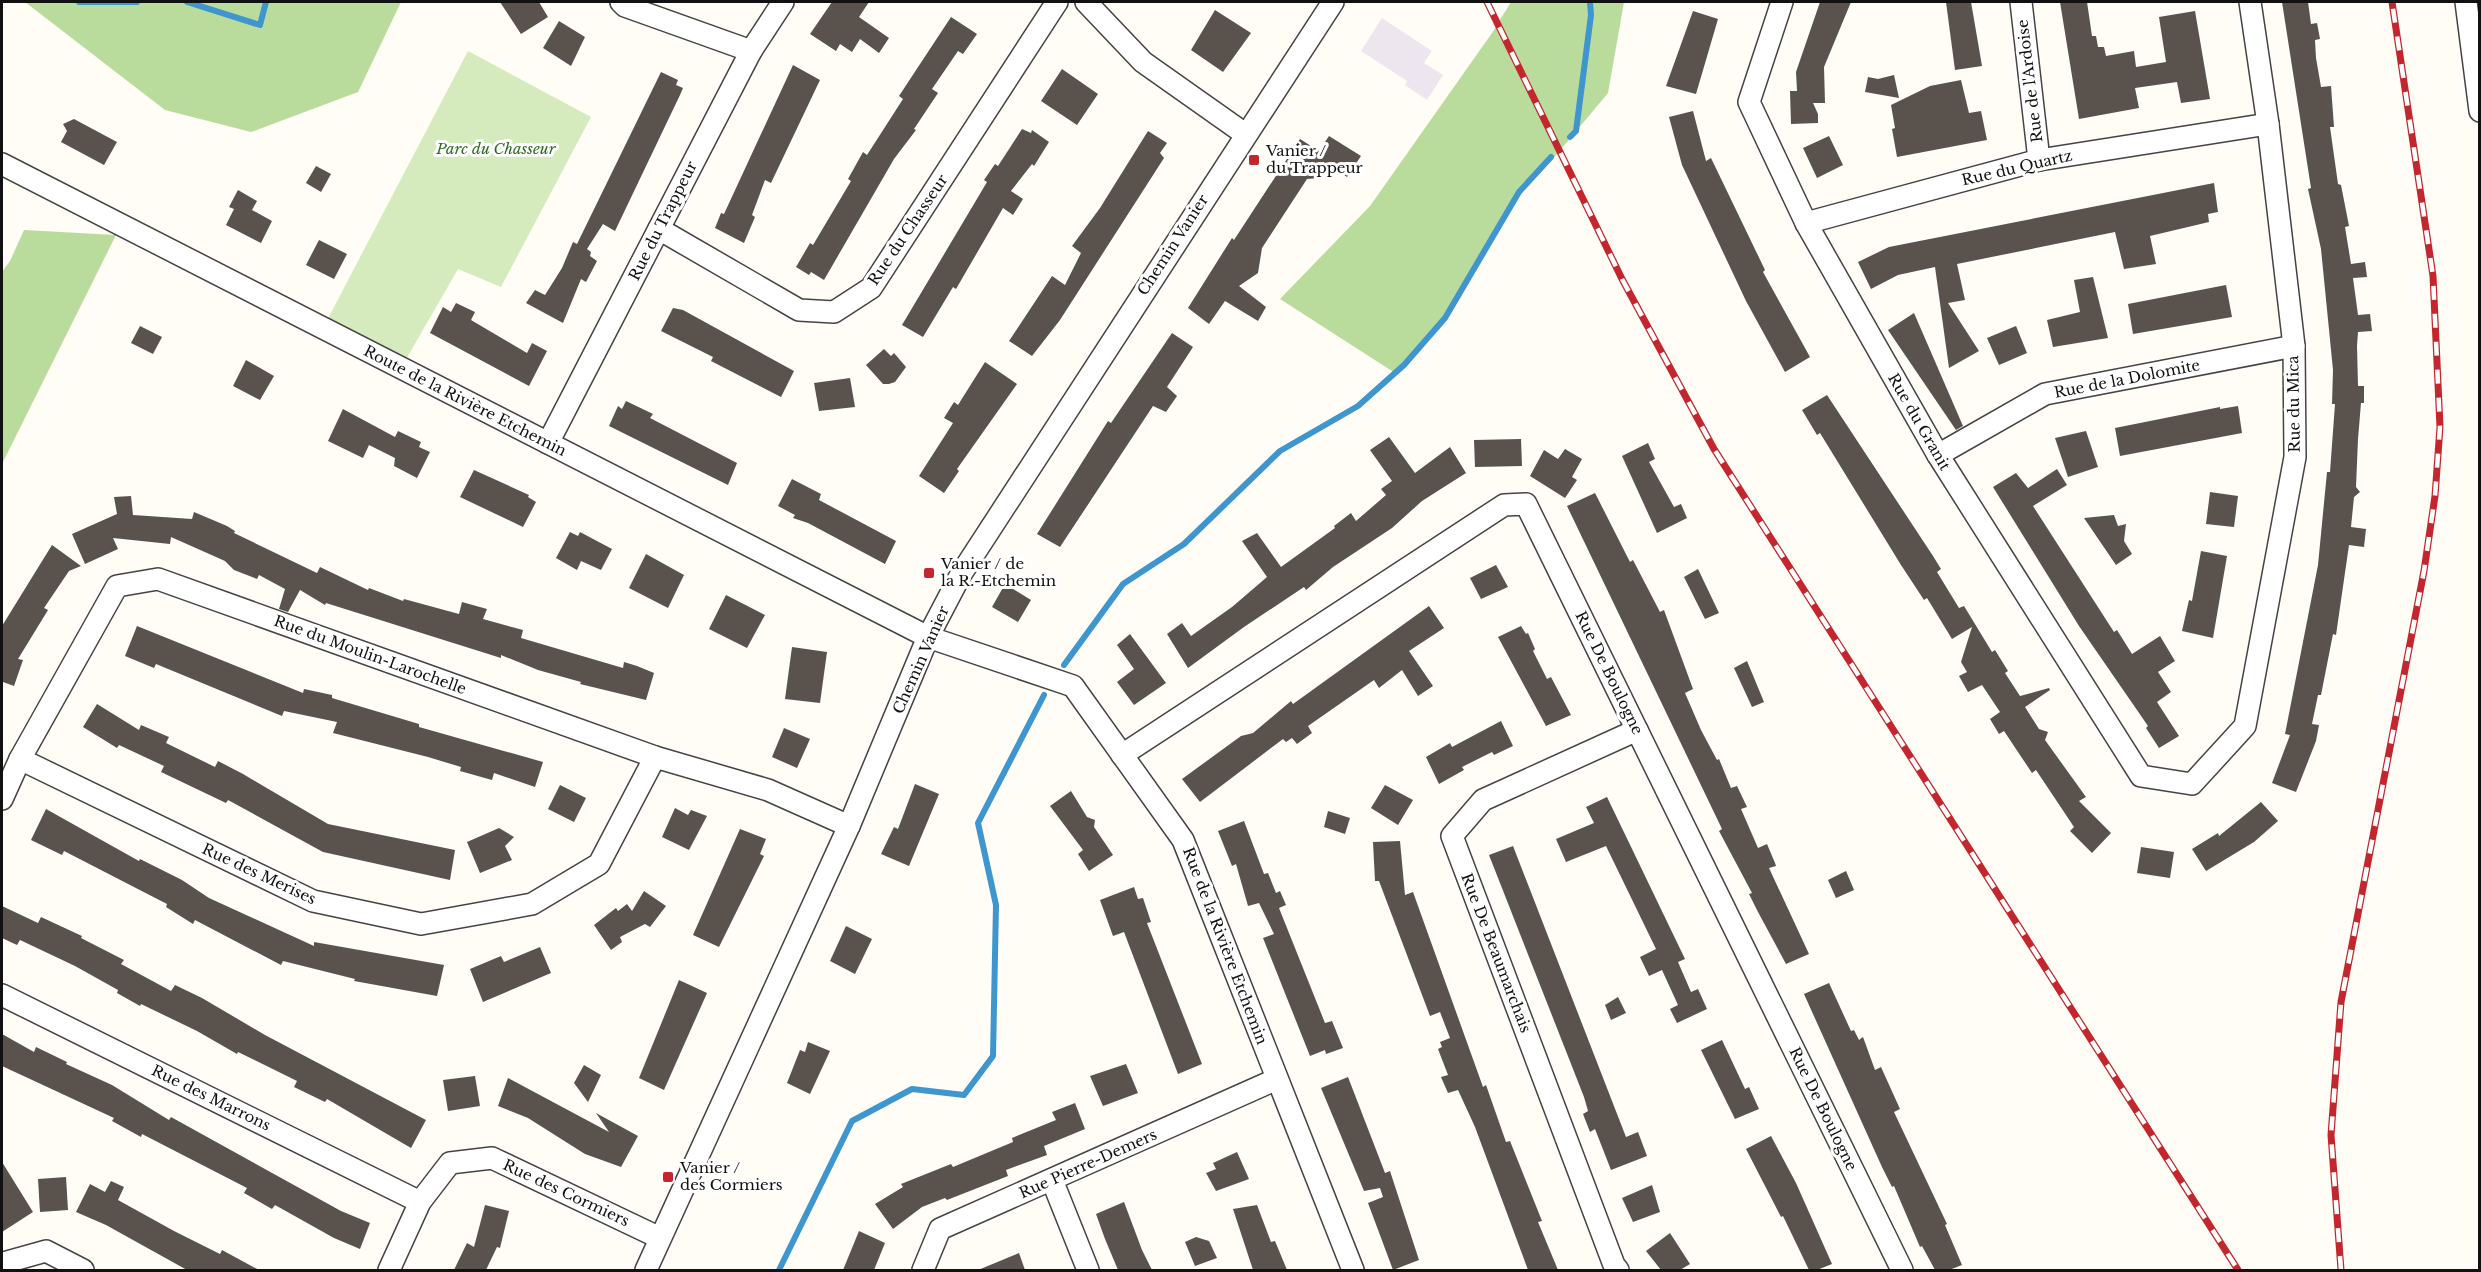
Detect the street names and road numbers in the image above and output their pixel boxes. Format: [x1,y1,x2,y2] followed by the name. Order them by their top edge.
[2013,18,2046,144] street label: Rue de l'Ardoise
[1960,146,2074,189] street label: Rue du Quartz
[624,157,701,284] street label: Rue du Trappeur
[864,170,952,289] street label: Rue du Chasseur
[1133,190,1213,299] street label: Chemin Vanier
[361,341,570,460] street label: Route de la Rivière Etchemin
[2052,355,2202,402] street label: Rue de la Dolomite
[2283,355,2304,453] street label: Rue du Mica
[1884,370,1955,474] street label: Rue du Granit
[888,602,953,717] street label: Chemin Vanier
[1571,608,1648,738] street label: Rue De Boulogne
[271,611,469,698] street label: Rue du Moulin-Larochelle
[199,839,319,908] street label: Rue des Merises
[1179,844,1272,1047] street label: Rue de la Rivière Etchemin
[1457,870,1536,1035] street label: Rue De Beaumarchais
[1785,1044,1862,1174] street label: Rue De Boulogne
[148,1060,274,1135] street label: Rue des Marrons
[1016,1125,1160,1202] street label: Rue Pierre-Demers
[500,1155,633,1230] street label: Rue des Cormiers

